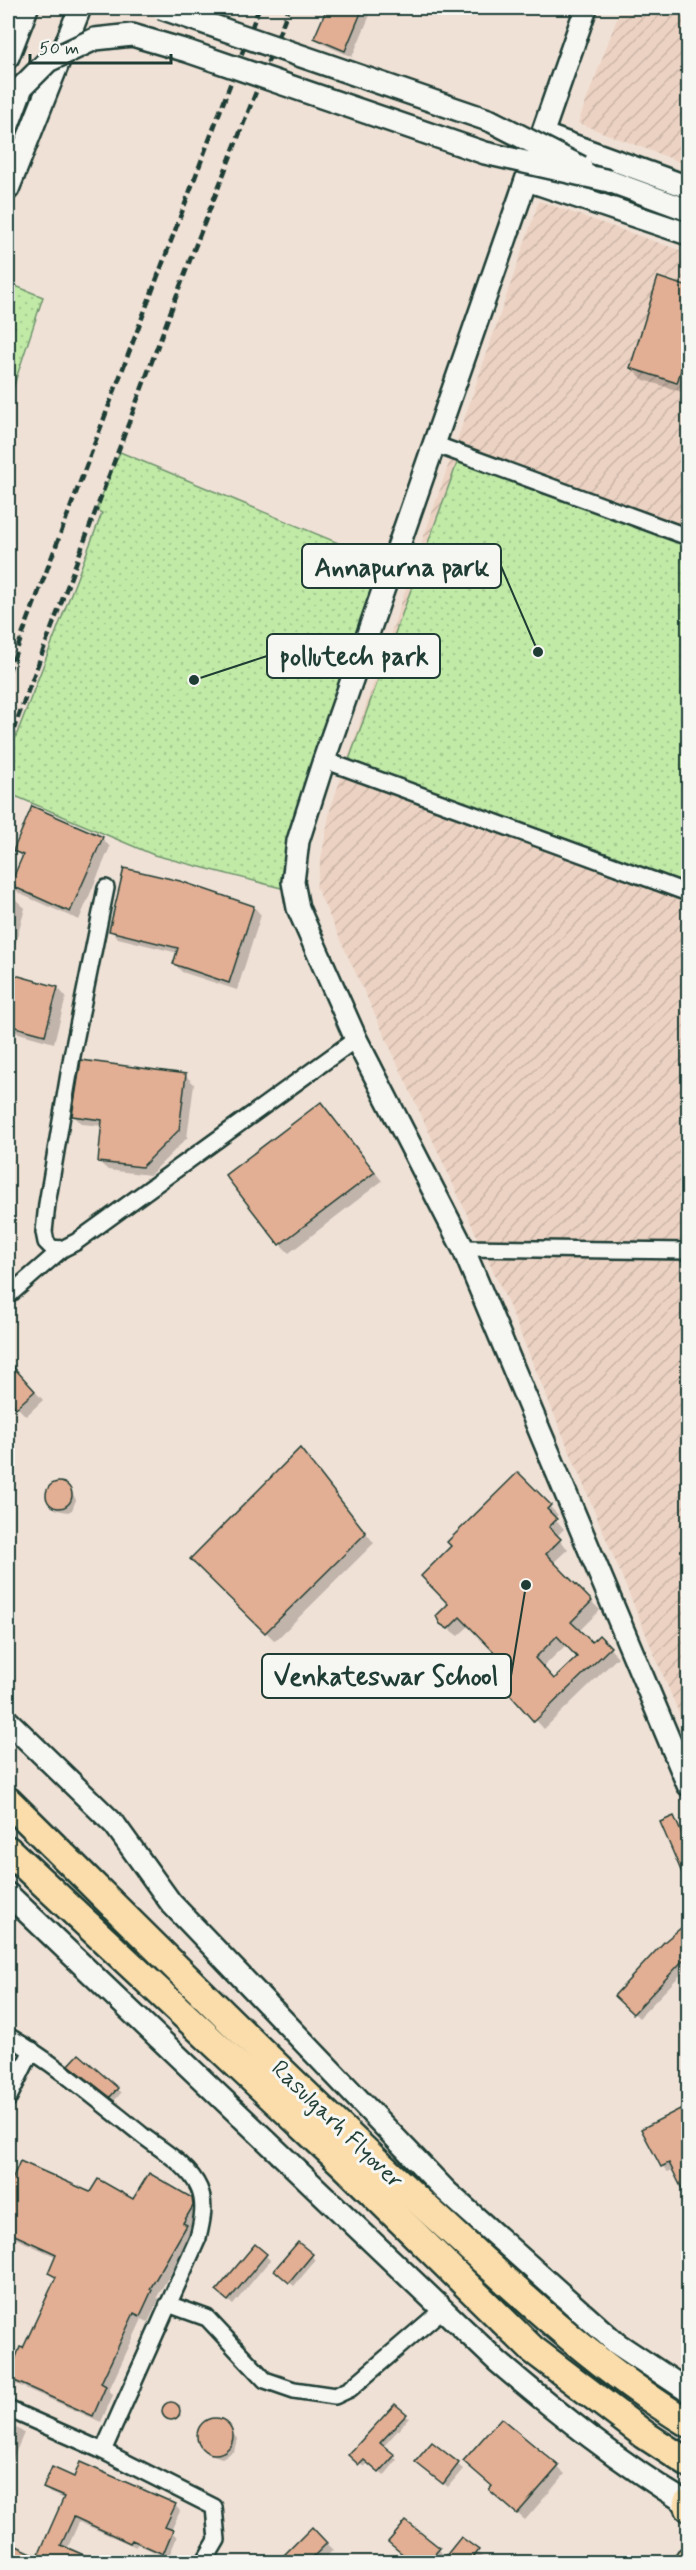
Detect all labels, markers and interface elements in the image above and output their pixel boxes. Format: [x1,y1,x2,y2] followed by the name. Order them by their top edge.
[30,27,171,65] scale bar
[39,37,79,61] text: 50 m
[302,544,501,588] callout: Annapurna park
[315,552,490,586] text: Annapurna park
[267,634,440,678] callout: pollutech park
[279,641,429,675] text: pollutech park
[262,1654,511,1698] callout: Venkateswar School
[274,1661,498,1695] text: Venkateswar School
[264,2054,410,2196] street label: Rasulgarh Flyover

